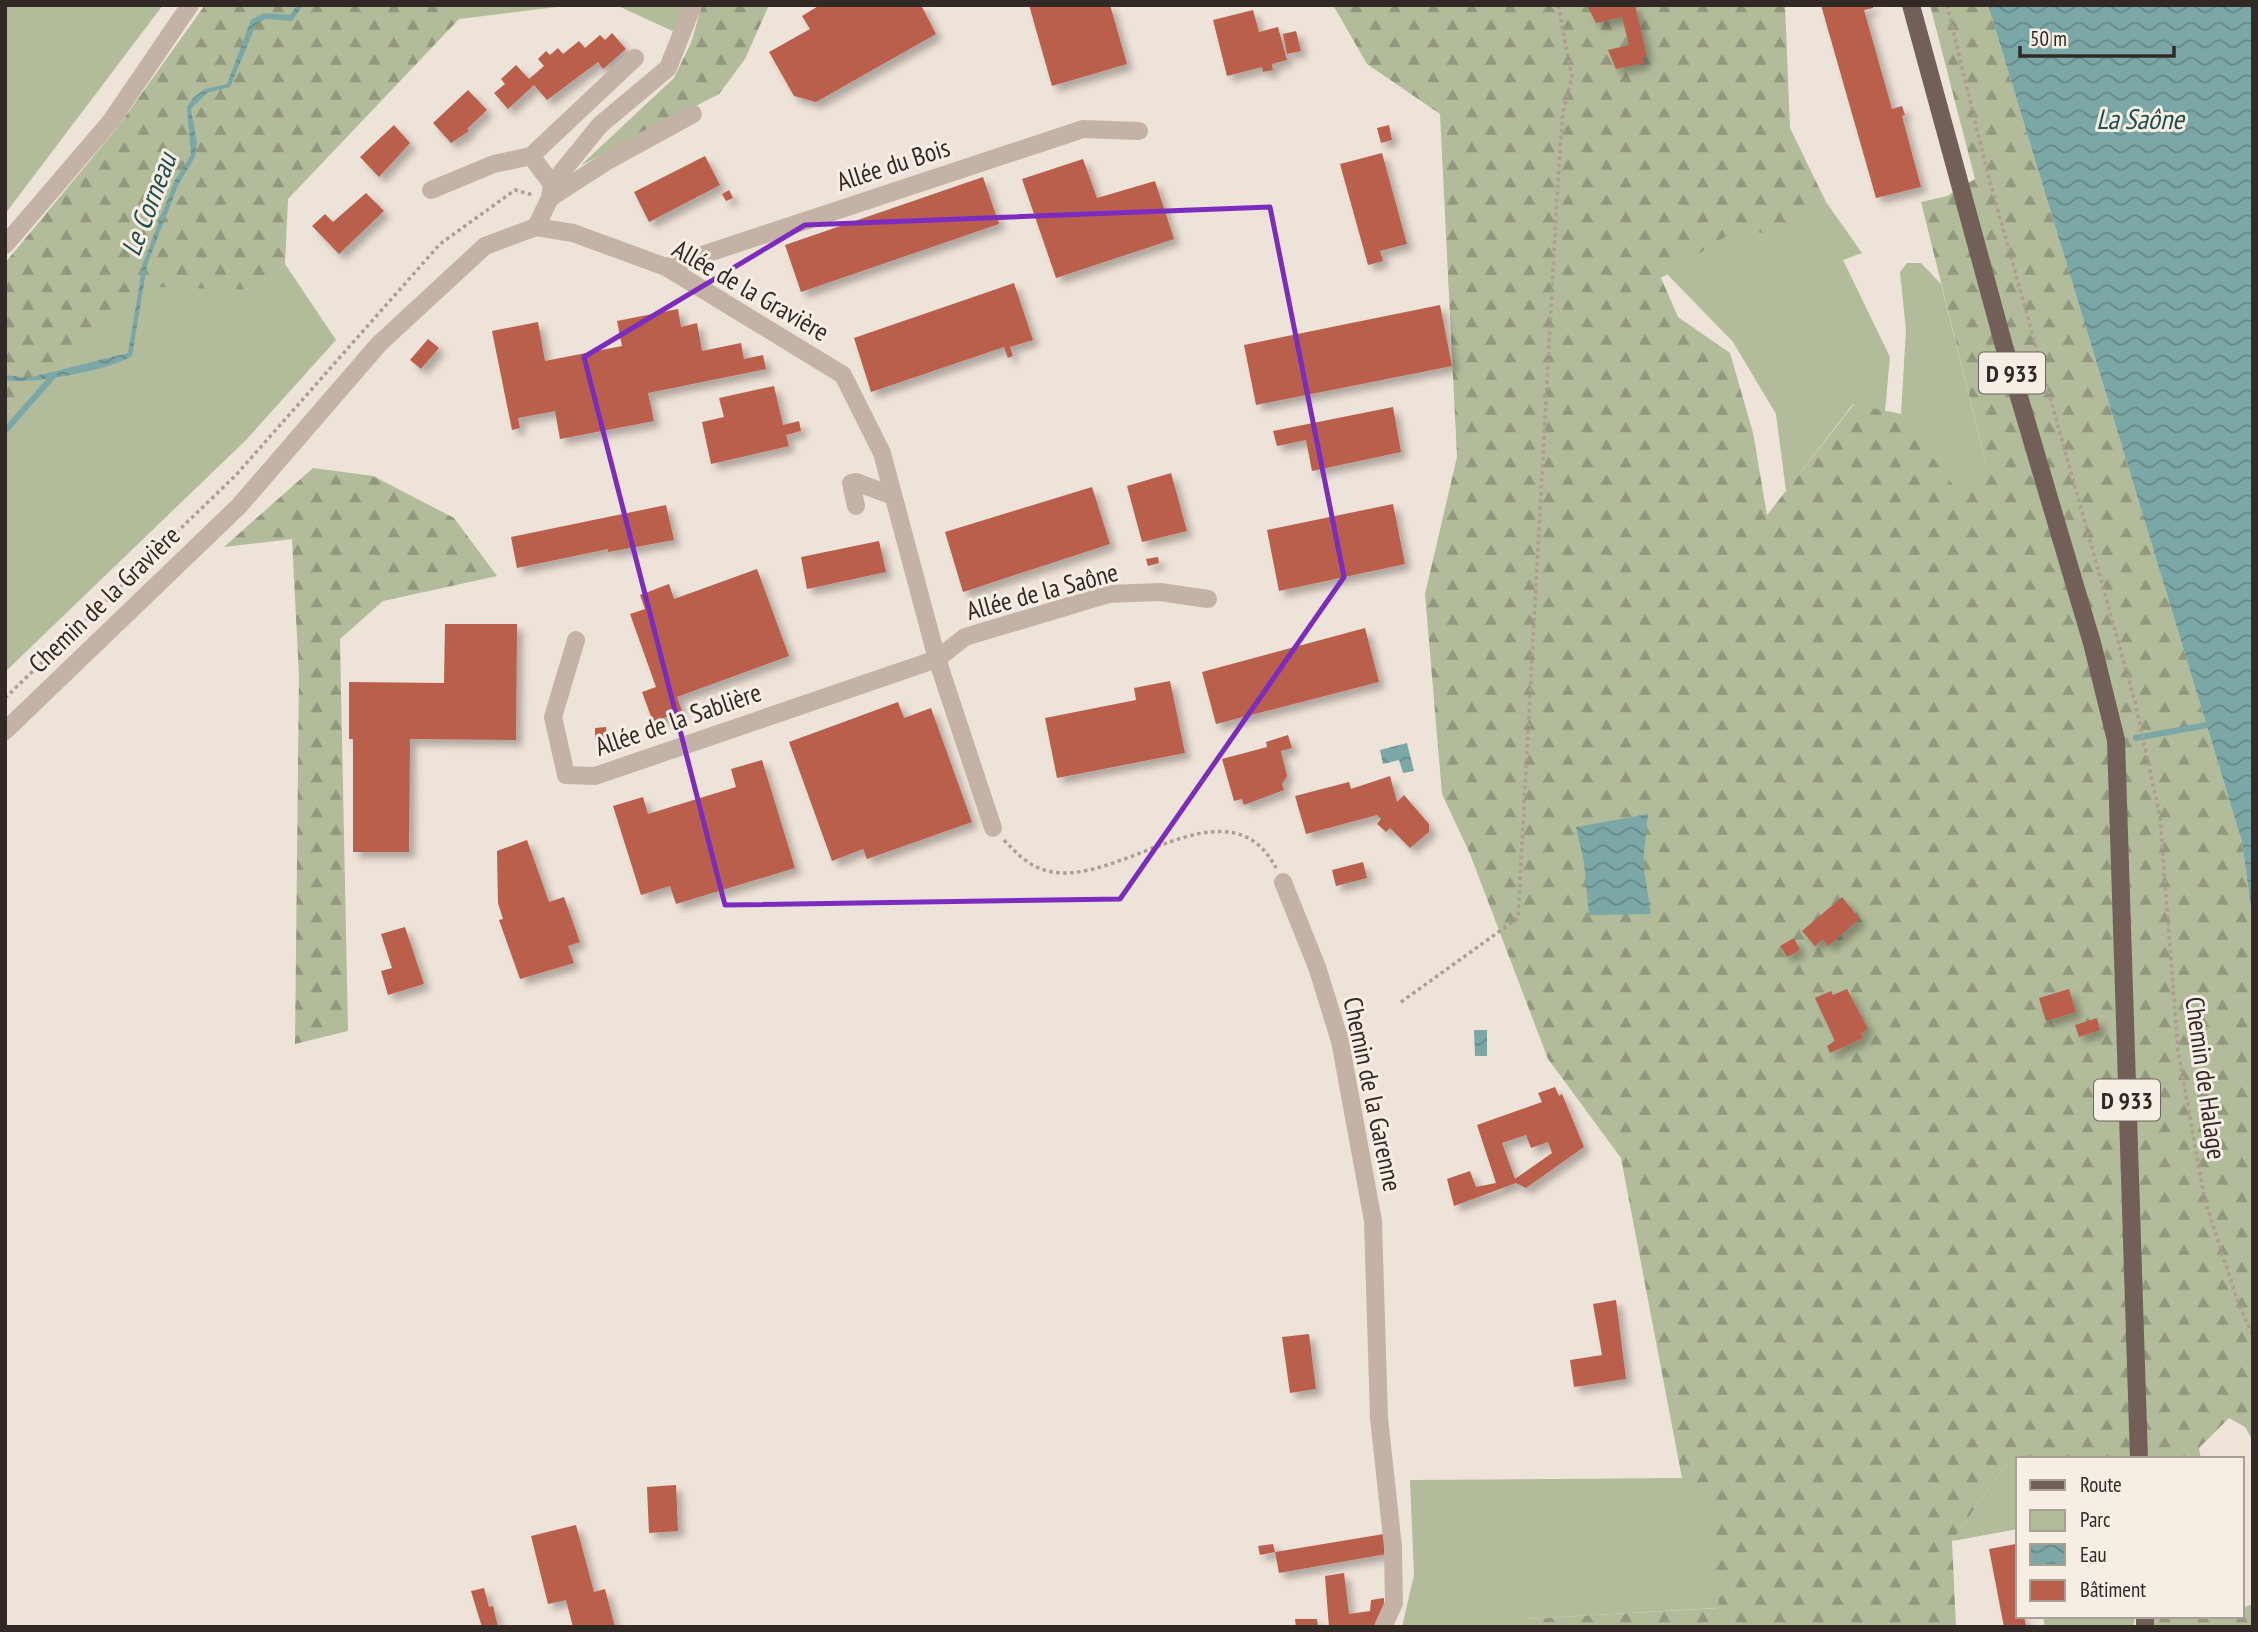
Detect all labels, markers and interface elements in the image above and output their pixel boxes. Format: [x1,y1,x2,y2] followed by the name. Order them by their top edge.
[2020,14,2174,58] scale bar
[2030,25,2067,52] text: 50 m
[2096,100,2186,137] water label: La Saône
[832,130,954,198] street label: Allée du Bois
[112,146,185,261] water label: Le Corneau
[667,232,835,348] street label: Allée de la Gravière
[1979,352,2045,394] road number: D 933
[21,518,187,680] street label: Chemin de la Gravière
[963,555,1121,627] street label: Allée de la Saône
[590,675,766,763] street label: Allée de la Sablière
[1336,994,1410,1194] street label: Chemin de la Garenne
[2178,995,2234,1161] street label: Chemin de Halage
[2094,1080,2160,1120] road number: D 933
[2016,1457,2244,1618] legend
[2080,1471,2122,1498] text: Route
[2080,1506,2111,1533] text: Parc
[2080,1541,2107,1568] text: Eau
[2080,1576,2146,1603] text: Bâtiment

